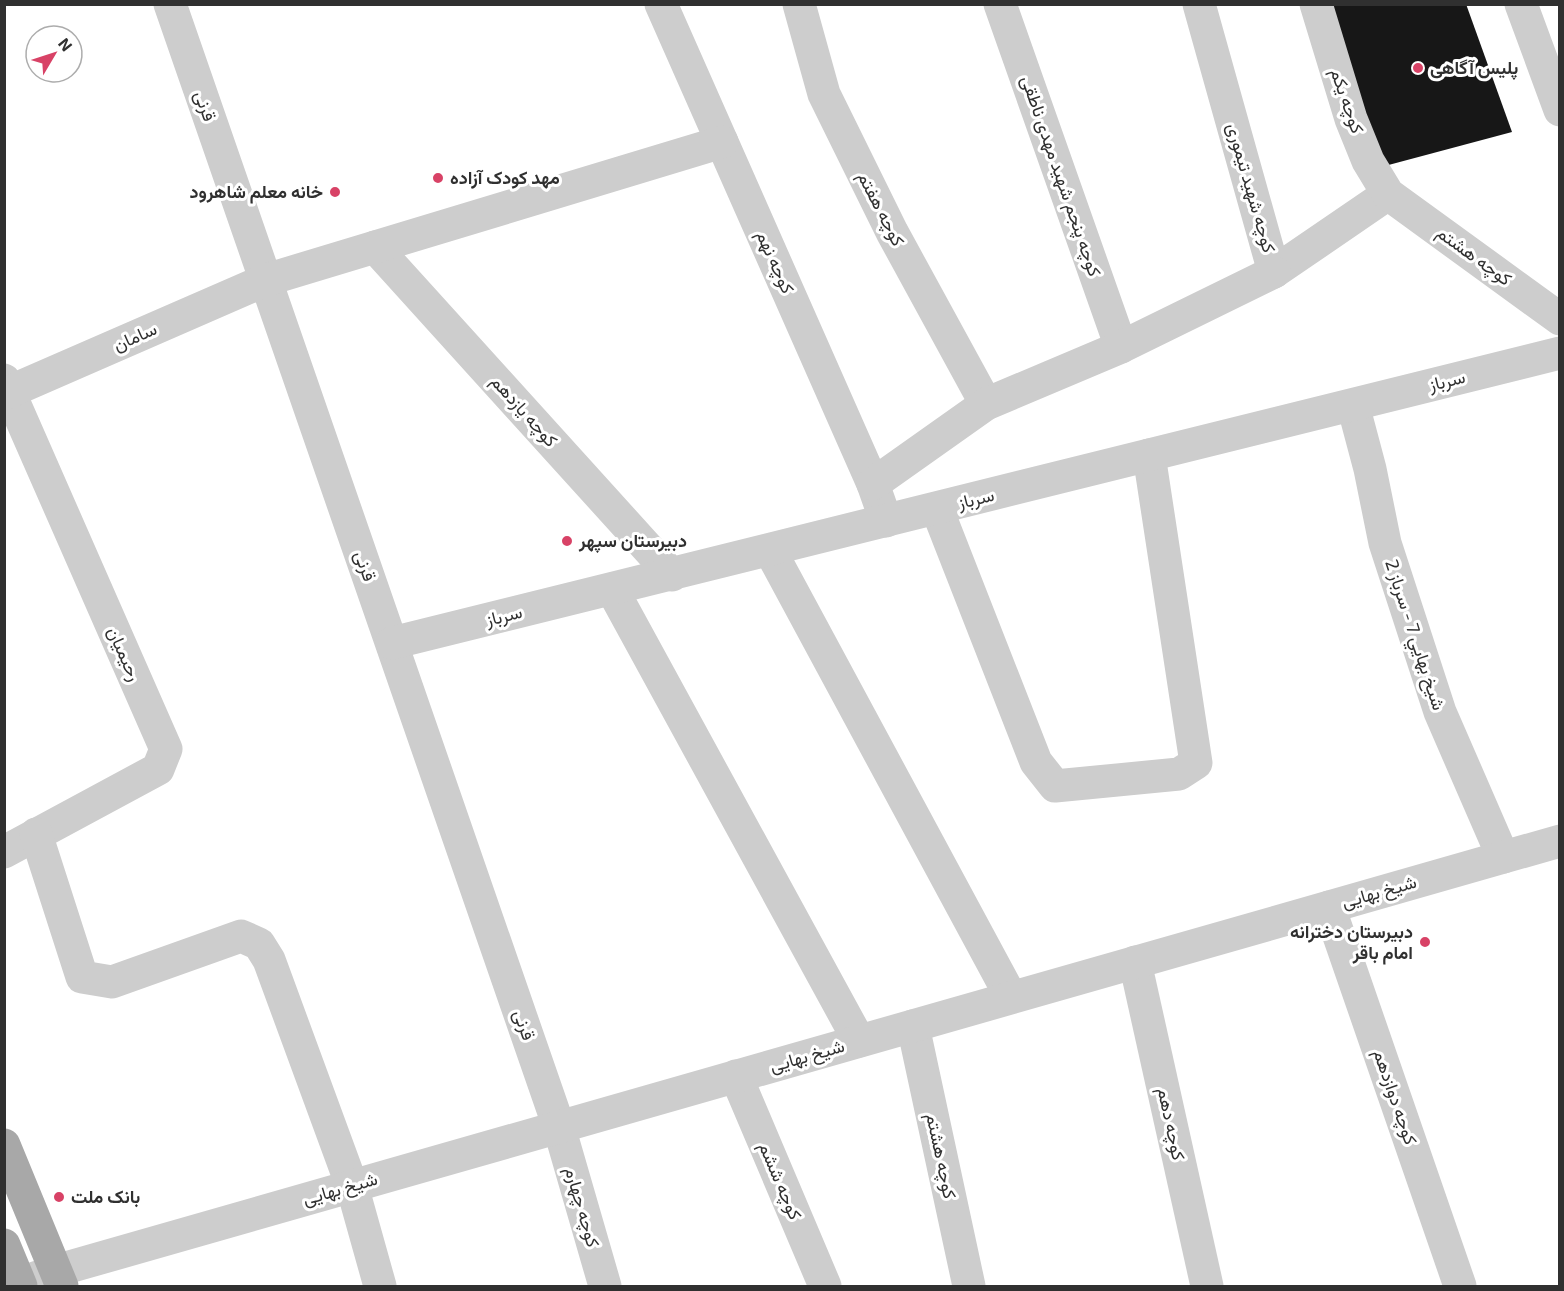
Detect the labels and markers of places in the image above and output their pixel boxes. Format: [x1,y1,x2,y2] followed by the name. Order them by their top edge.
[1430,56,1519,80] place label: پلیس آگاهی
[1411,61,1425,75] marker: پلیس آگاهی
[450,166,560,189] place label: مهد کودک آزاده
[431,171,445,185] marker: مهد کودک آزاده
[190,180,323,204] place label: خانه معلم شاهرود
[328,185,342,199] marker: خانه معلم شاهرود
[578,529,687,553] place label: دبیرستان سپهر
[560,534,574,548] marker: دبیرستان سپهر
[1290,920,1413,965] place label: دبیرستان دخترانه امام باقر
[1418,935,1432,949] marker: دبیرستان دخترانه امام باقر
[71,1185,140,1208] place label: بانک ملت
[52,1190,66,1204] marker: بانک ملت

